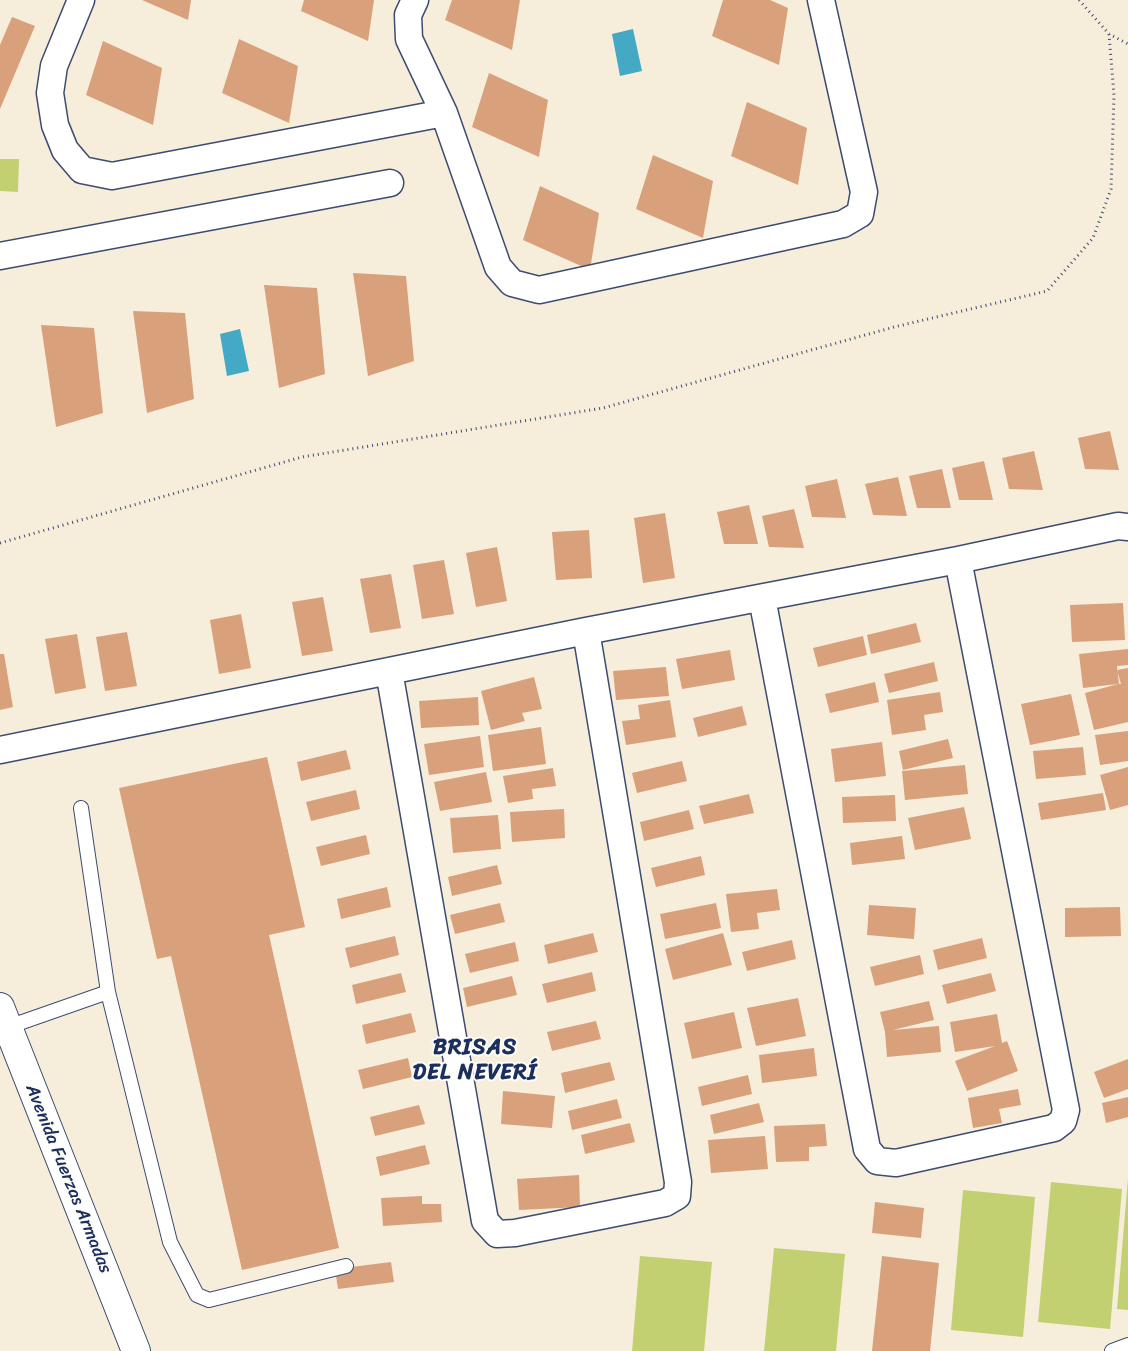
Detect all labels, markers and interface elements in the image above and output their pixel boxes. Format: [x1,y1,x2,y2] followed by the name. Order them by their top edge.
[411,1035,539,1086] district label: BRISAS DEL NEVERÍ
[20,1081,116,1277] street label: Avenida Fuerzas Armadas

